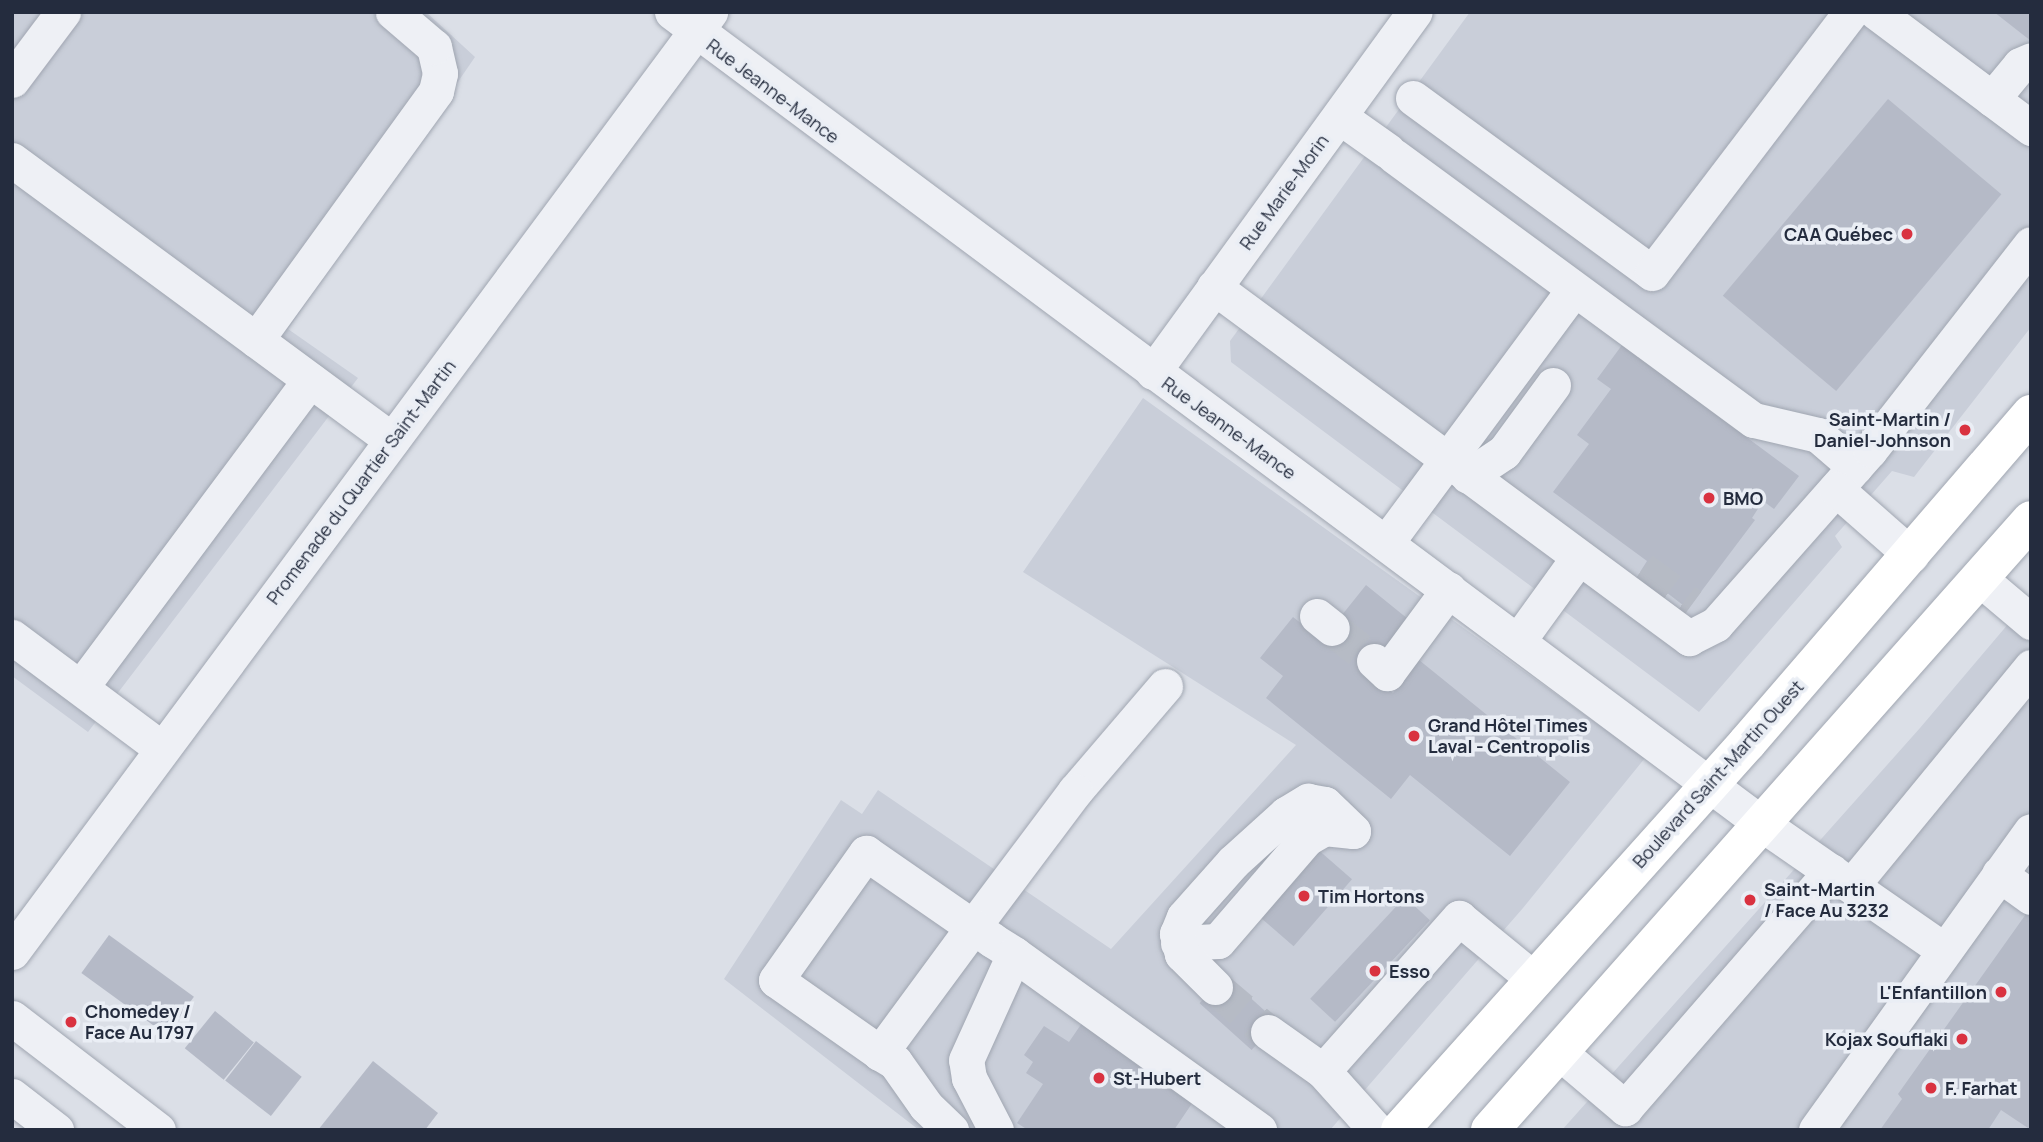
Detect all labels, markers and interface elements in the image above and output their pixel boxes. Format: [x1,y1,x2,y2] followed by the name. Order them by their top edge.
[703,34,843,148] street label: Rue Jeanne-Mance
[1235,130,1333,254] street label: Rue Marie-Morin
[1784,223,1893,245] place label: CAA Québec
[1899,226,1915,242] marker: CAA Québec
[262,356,460,608] street label: Promenade du Quartier Saint-Martin
[1158,372,1300,484] street label: Rue Jeanne-Mance
[1814,409,1951,452] place label: Saint-Martin / Daniel-Johnson
[1957,422,1973,438] marker: Saint-Martin / Daniel-Johnson
[1723,487,1763,509] place label: BMO
[1701,490,1717,506] marker: BMO
[1628,676,1808,872] street label: Boulevard Saint-Martin Ouest
[1428,715,1590,758] place label: Grand Hôtel Times Laval - Centropolis
[1406,728,1422,744] marker: Grand Hôtel Times Laval - Centropolis
[1764,879,1889,922] place label: Saint-Martin / Face Au 3232
[1318,885,1424,907] place label: Tim Hortons
[1296,888,1312,904] marker: Tim Hortons
[1742,892,1758,908] marker: Saint-Martin / Face Au 3232
[1389,960,1430,982] place label: Esso
[1367,963,1383,979] marker: Esso
[1880,981,1987,1003] place label: L'Enfantillon
[1993,984,2009,1000] marker: L'Enfantillon
[85,1001,194,1044] place label: Chomedey / Face Au 1797
[63,1014,79,1030] marker: Chomedey / Face Au 1797
[1825,1028,1948,1050] place label: Kojax Souflaki
[1954,1031,1970,1047] marker: Kojax Souflaki
[1113,1067,1201,1089] place label: St-Hubert
[1091,1070,1107,1086] marker: St-Hubert
[1945,1077,2017,1099] place label: F. Farhat
[1923,1080,1939,1096] marker: F. Farhat

